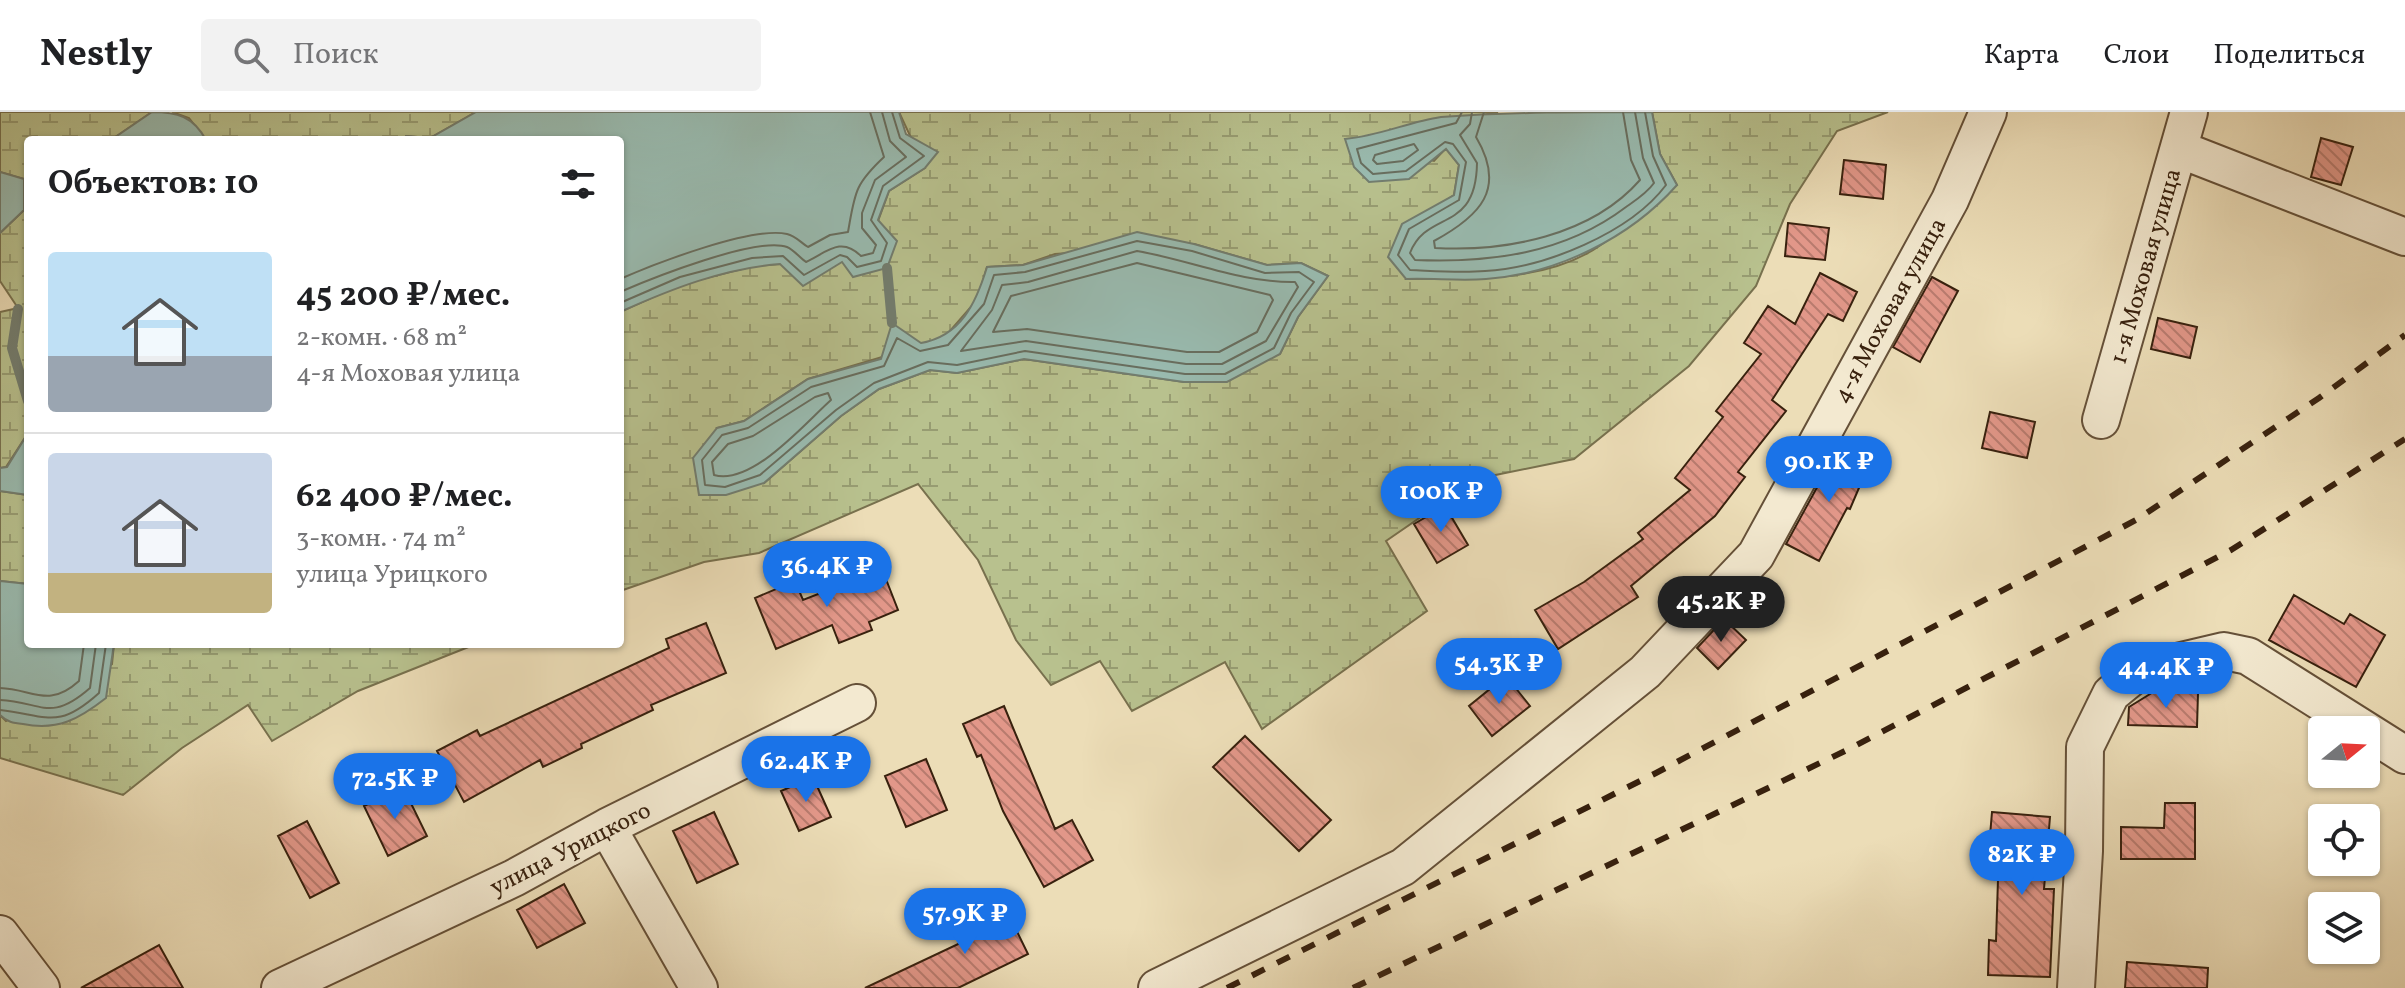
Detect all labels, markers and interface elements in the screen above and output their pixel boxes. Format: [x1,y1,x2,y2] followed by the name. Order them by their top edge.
[201,19,761,91] search box
[40,29,153,82] text: Nestly
[229,33,273,77] icon: search
[293,34,379,76] text: Поиск
[1984,36,2060,75] text: Карта
[2104,36,2169,75] text: Слои
[2213,36,2365,75] text: Поделиться
[48,161,258,208] text: Объектов: 10
[556,162,600,206] icon: filters
[2103,165,2191,369] street label: 1-я Моховая улица
[1826,212,1956,410] street label: 4-я Моховая улица
[296,273,511,320] text: 45 200 ₽/мес.
[112,284,208,380] icon: home
[296,320,467,356] text: 2-комн. · 68 m²
[296,356,520,392] text: 4-я Моховая улица
[1755,436,1903,504] pin: 90.1K ₽
[1784,444,1874,480] text: 90.1K ₽
[1376,466,1506,534] pin: 100K ₽
[296,474,513,521] text: 62 400 ₽/мес.
[1399,474,1483,510] text: 100K ₽
[112,485,208,581] icon: home
[296,521,466,557] text: 3-комн. · 74 m²
[753,541,901,609] pin: 36.4K ₽
[781,549,873,585] text: 36.4K ₽
[296,557,488,593] text: улица Урицкого
[1647,576,1795,644] pin: 45.2K ₽
[1676,584,1766,620] text: 45.2K ₽
[1425,638,1573,706] pin: 54.3K ₽
[2092,642,2240,710] pin: 44.4K ₽
[1454,646,1544,682] text: 54.3K ₽
[2118,650,2214,686] text: 44.4K ₽
[2308,716,2380,788] north arrow
[2308,716,2380,964] map controls
[732,736,880,804] pin: 62.4K ₽
[760,744,852,780] text: 62.4K ₽
[321,753,469,821] pin: 72.5K ₽
[351,761,439,797] text: 72.5K ₽
[484,794,657,905] street label: улица Урицкого
[2308,804,2380,876] button: locate
[1966,829,2078,897] pin: 82K ₽
[1987,837,2057,873] text: 82K ₽
[891,888,1039,956] pin: 57.9K ₽
[2308,892,2380,964] button: layers
[922,896,1008,932] text: 57.9K ₽

